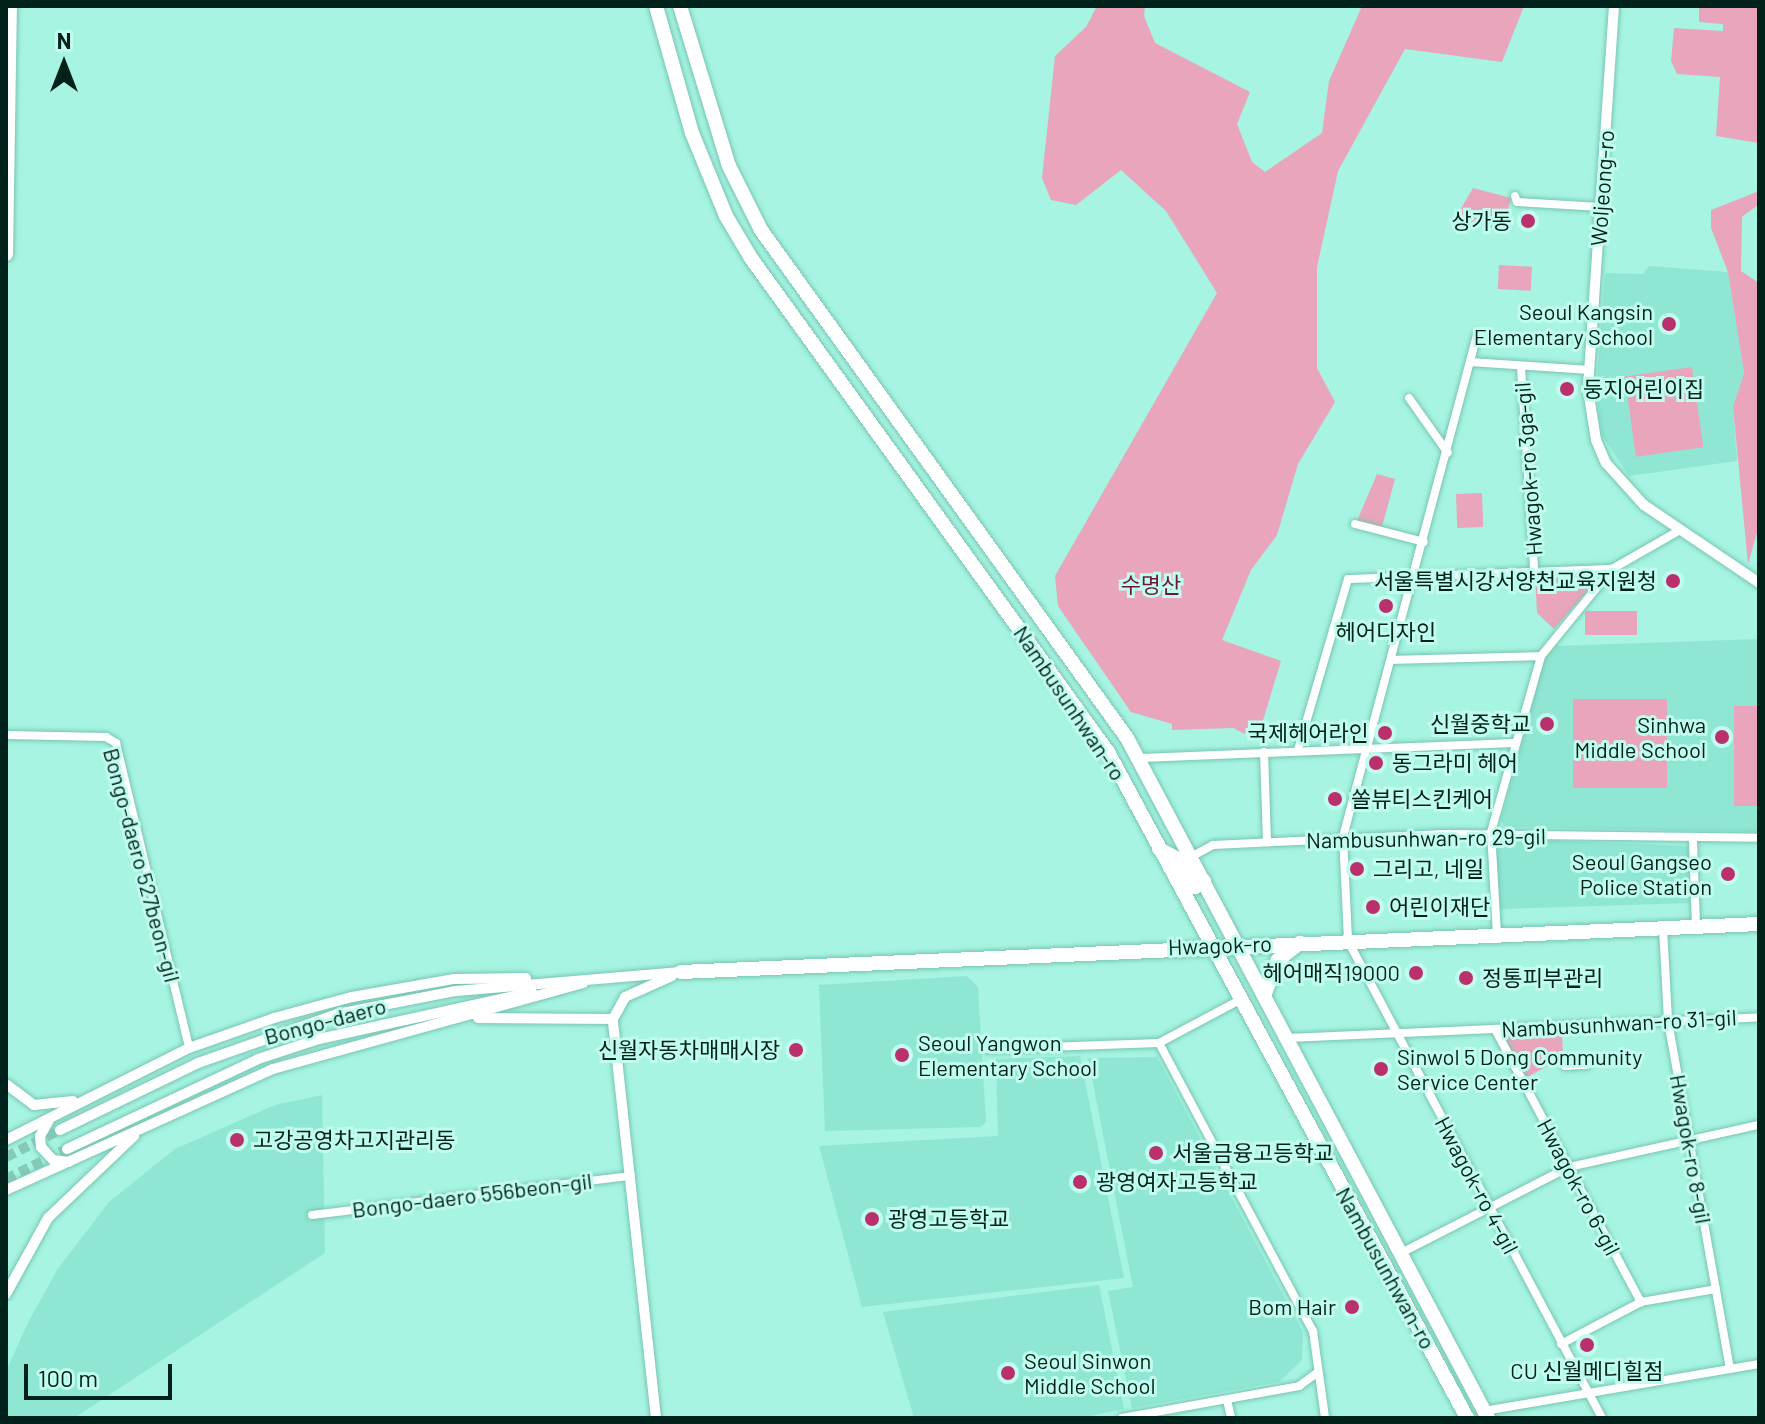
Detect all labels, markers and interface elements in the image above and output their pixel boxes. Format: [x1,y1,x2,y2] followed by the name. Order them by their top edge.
[24,24,104,104] north arrow
[57,27,71,53] text: N
[1585,129,1619,247] street label: Woljeong-ro
[1451,208,1512,234] place label: 상가동
[1519,212,1537,230] marker: 상가동
[1474,298,1653,350] place label: Seoul Kangsin Elementary School
[1660,315,1678,333] marker: Seoul Kangsin Elementary School
[1583,376,1704,402] place label: 둥지어린이집
[1558,380,1576,398] marker: 둥지어린이집
[1509,381,1547,557] street label: Hwagok-ro 3ga-gil
[1374,568,1657,594] place label: 서울특별시강서양천교육지원청
[1121,572,1181,598] park label: 수명산
[1664,572,1682,590] marker: 서울특별시강서양천교육지원청
[1377,597,1395,615] marker: 헤어디자인
[1335,619,1437,645] place label: 헤어디자인
[1008,621,1132,785] street label: Nambusunhwan-ro
[1430,711,1531,737] place label: 신월중학교
[1574,711,1706,762] place label: Sinhwa Middle School
[1538,715,1556,733] marker: 신월중학교
[1248,720,1369,746] place label: 국제헤어라인
[1376,724,1394,742] marker: 국제헤어라인
[1713,728,1731,746] marker: Sinhwa Middle School
[98,745,186,985] street label: Bongo-daero 527beon-gil
[1392,750,1518,776] place label: 동그라미 헤어
[1367,754,1385,772] marker: 동그라미 헤어
[1351,786,1493,812] place label: 쏠뷰티스킨케어
[1326,790,1344,808] marker: 쏠뷰티스킨케어
[1306,823,1546,853] street label: Nambusunhwan-ro 29-gil
[1572,848,1712,900] place label: Seoul Gangseo Police Station
[1373,856,1484,882] place label: 그리고, 네일
[1348,860,1366,878] marker: 그리고, 네일
[1719,865,1737,883] marker: Seoul Gangseo Police Station
[1389,894,1490,920] place label: 어린이재단
[1364,898,1382,916] marker: 어린이재단
[1167,930,1273,960] street label: Hwagok-ro
[1263,960,1400,986] place label: 헤어매직19000
[1407,964,1425,982] marker: 헤어매직19000
[1482,965,1603,991] place label: 정통피부관리
[1457,969,1475,987] marker: 정통피부관리
[261,992,389,1050] street label: Bongo-daero
[1501,1004,1737,1042] street label: Nambusunhwan-ro 31-gil
[918,1029,1097,1080] place label: Seoul Yangwon Elementary School
[598,1037,780,1063] place label: 신월자동차매매시장
[787,1041,805,1059] marker: 신월자동차매매시장
[1397,1043,1642,1094] place label: Sinwol 5 Dong Community Service Center
[893,1046,911,1064] marker: Seoul Yangwon Elementary School
[1372,1060,1390,1078] marker: Sinwol 5 Dong Community Service Center
[1665,1072,1717,1226] street label: Hwagok-ro 8-gil
[1430,1112,1524,1258] street label: Hwagok-ro 4-gil
[1532,1114,1626,1260] street label: Hwagok-ro 6-gil
[253,1127,455,1153] place label: 고강공영차고지관리동
[228,1131,246,1149] marker: 고강공영차고지관리동
[1172,1140,1334,1166] place label: 서울금융고등학교
[1147,1144,1165,1162] marker: 서울금융고등학교
[350,1167,594,1223] street label: Bongo-daero 556beon-gil
[1096,1169,1258,1195] place label: 광영여자고등학교
[1071,1173,1089,1191] marker: 광영여자고등학교
[1331,1182,1441,1354] street label: Nambusunhwan-ro
[888,1206,1009,1232] place label: 광영고등학교
[863,1210,881,1228] marker: 광영고등학교
[1248,1294,1336,1320] place label: Bom Hair
[1343,1298,1361,1316] marker: Bom Hair
[1578,1336,1596,1354] marker: CU 신월메디힐점
[1024,1347,1156,1398] place label: Seoul Sinwon Middle School
[28,1348,176,1398] scale bar
[1510,1358,1664,1384] place label: CU 신월메디힐점
[38,1363,98,1392] text: 100 m
[999,1364,1017,1382] marker: Seoul Sinwon Middle School

